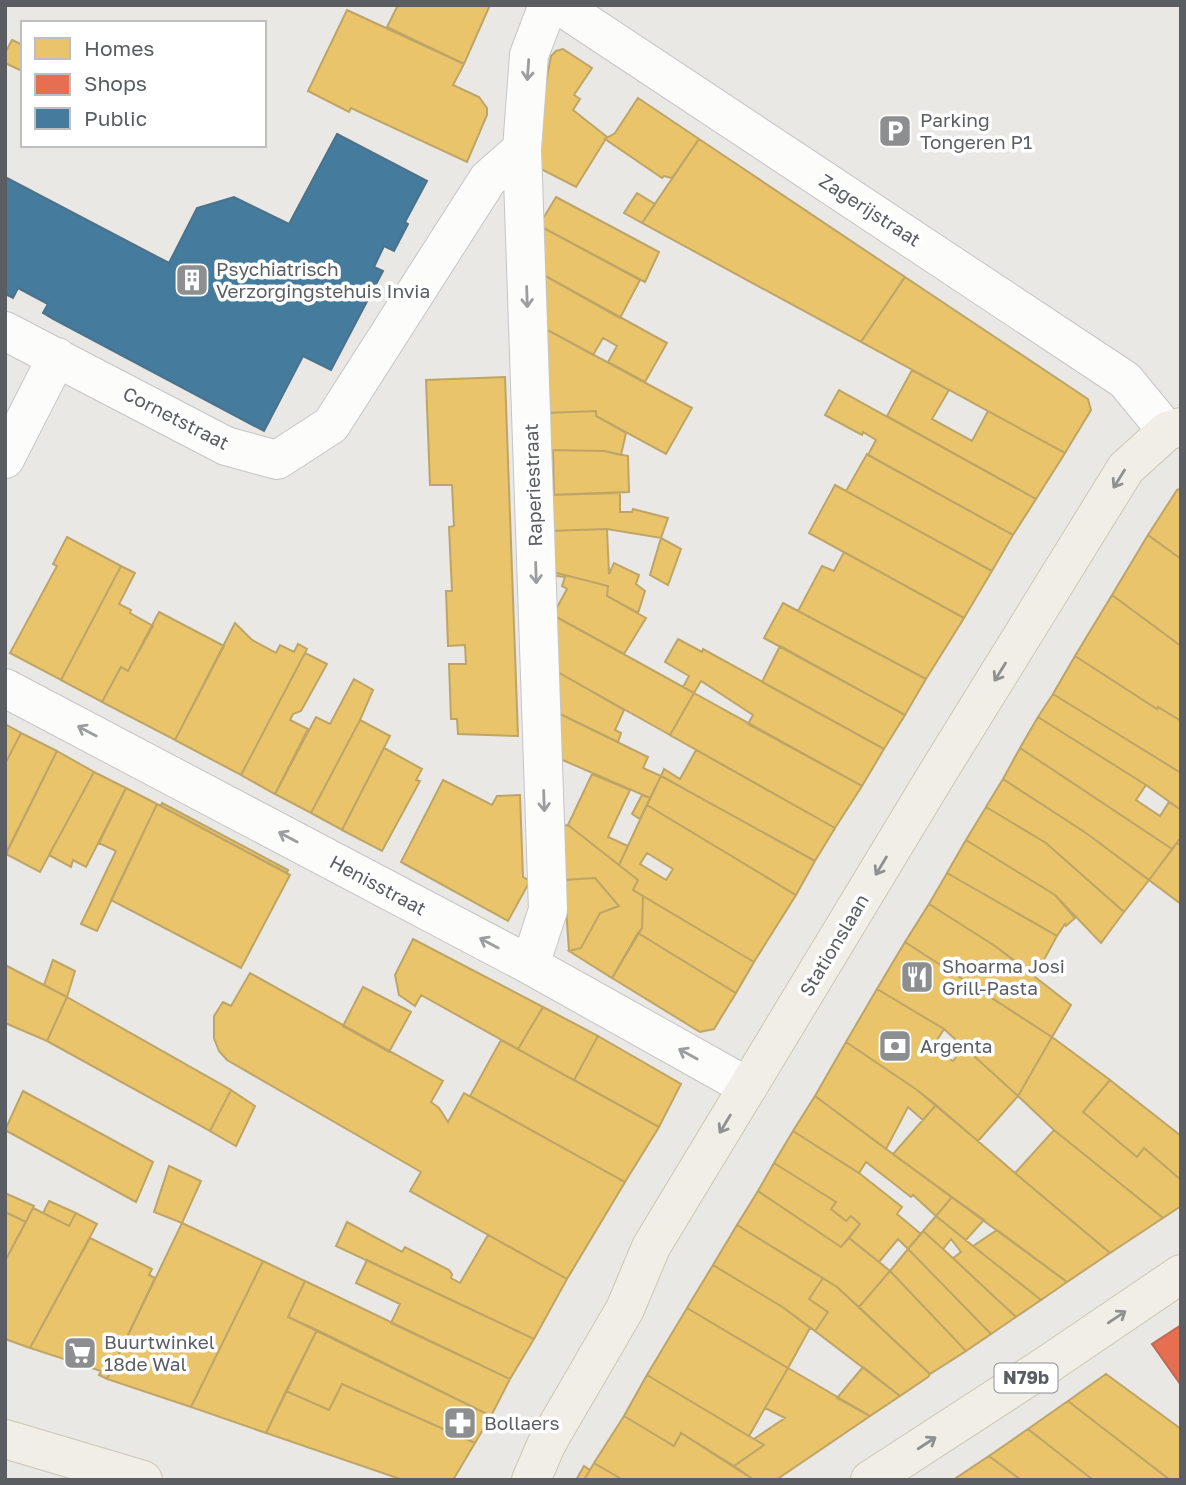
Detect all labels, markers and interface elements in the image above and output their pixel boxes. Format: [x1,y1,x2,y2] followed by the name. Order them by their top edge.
[21,21,266,147] legend
[84,35,154,61] text: Homes
[521,58,534,81] one-way arrow
[84,70,147,96] text: Shops
[84,105,147,131] text: Public
[920,108,1032,153] place label: Parking Tongeren P1
[876,112,914,150] parking icon: Parking Tongeren P1
[815,168,925,251] street label: Zagerijstraat
[216,257,430,302] place label: Psychiatrisch Verzorgingstehuis Invia
[173,261,211,299] building icon: Psychiatrisch Verzorgingstehuis Invia
[520,285,533,308] one-way arrow
[119,381,233,454] street label: Cornetstraat
[519,423,546,547] street label: Raperiestraat
[1112,468,1126,488] one-way arrow
[530,562,543,585] one-way arrow
[992,662,1006,682] one-way arrow
[77,724,98,737] one-way arrow
[538,789,551,812] one-way arrow
[278,830,299,844] one-way arrow
[326,850,430,920] street label: Henisstraat
[874,856,888,876] one-way arrow
[794,890,873,1000] street label: Stationslaan
[479,936,500,950] one-way arrow
[942,954,1065,999] place label: Shoarma Josi Grill-Pasta
[898,958,936,996] restaurant icon: Shoarma Josi Grill-Pasta
[876,1027,914,1065] bank icon: Argenta
[920,1034,993,1057] place label: Argenta
[678,1047,699,1060] one-way arrow
[718,1114,732,1134] one-way arrow
[1107,1310,1126,1324] one-way arrow
[104,1330,215,1375] place label: Buurtwinkel 18de Wal
[61,1334,99,1372] supermarket icon: Buurtwinkel 18de Wal
[995,1364,1058,1392] road number: N79b
[441,1404,479,1442] pharmacy icon: Bollaers
[484,1411,560,1434] place label: Bollaers
[917,1435,937,1449] one-way arrow

